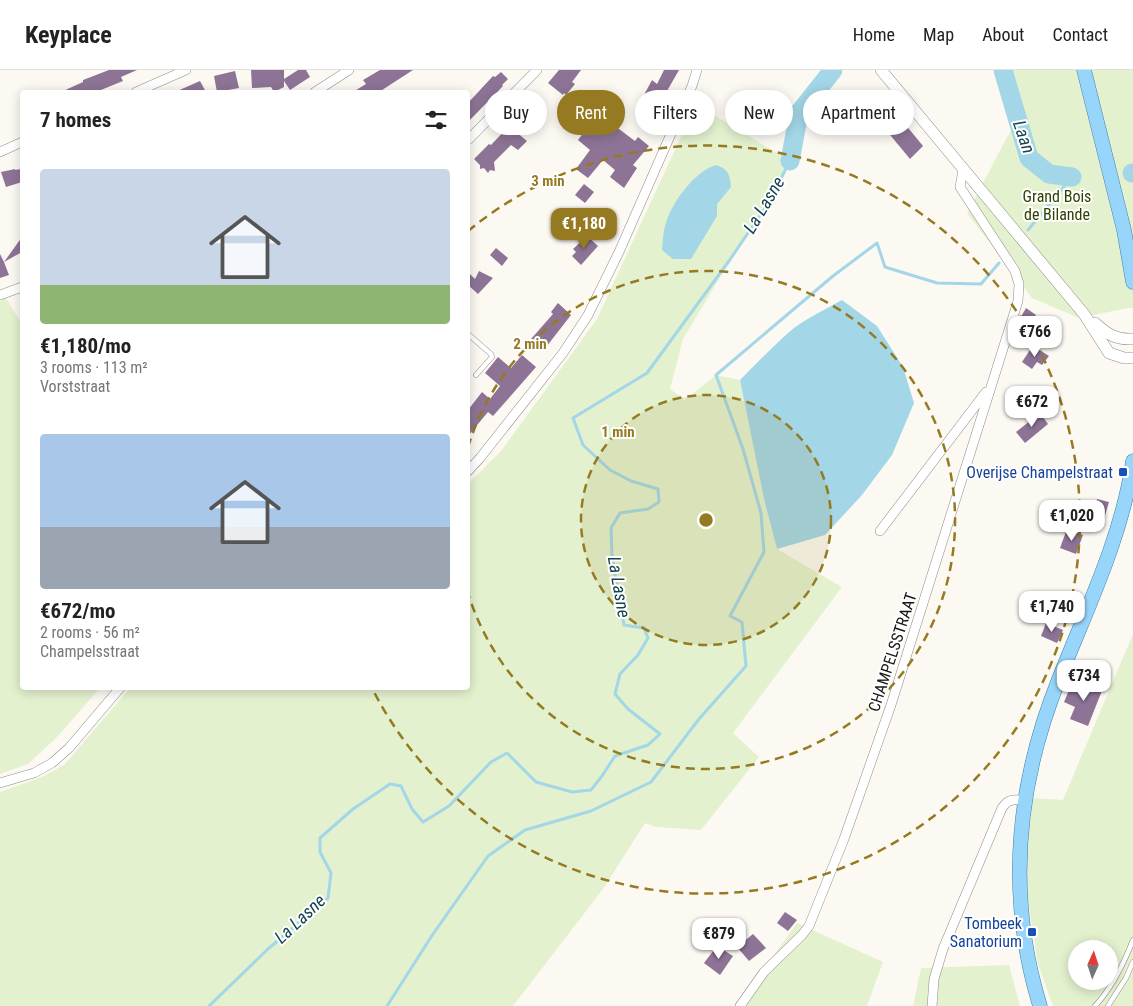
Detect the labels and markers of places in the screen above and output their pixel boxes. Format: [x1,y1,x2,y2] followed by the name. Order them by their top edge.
[543,208,625,250] pin: €1,180
[1005,316,1065,358] pin: €766
[1002,386,1062,428] pin: €672
[966,463,1113,482] place label: Overijse Champelstraat
[1117,466,1129,478] marker: Overijse Champelstraat
[1031,500,1113,542] pin: €1,020
[697,511,715,529] centre of rings
[1011,590,1093,633] pin: €1,740
[1054,660,1114,702] pin: €734
[950,914,1023,951] place label: Tombeek Sanatorium
[689,918,749,960] pin: €879
[1026,926,1038,938] marker: Tombeek Sanatorium

